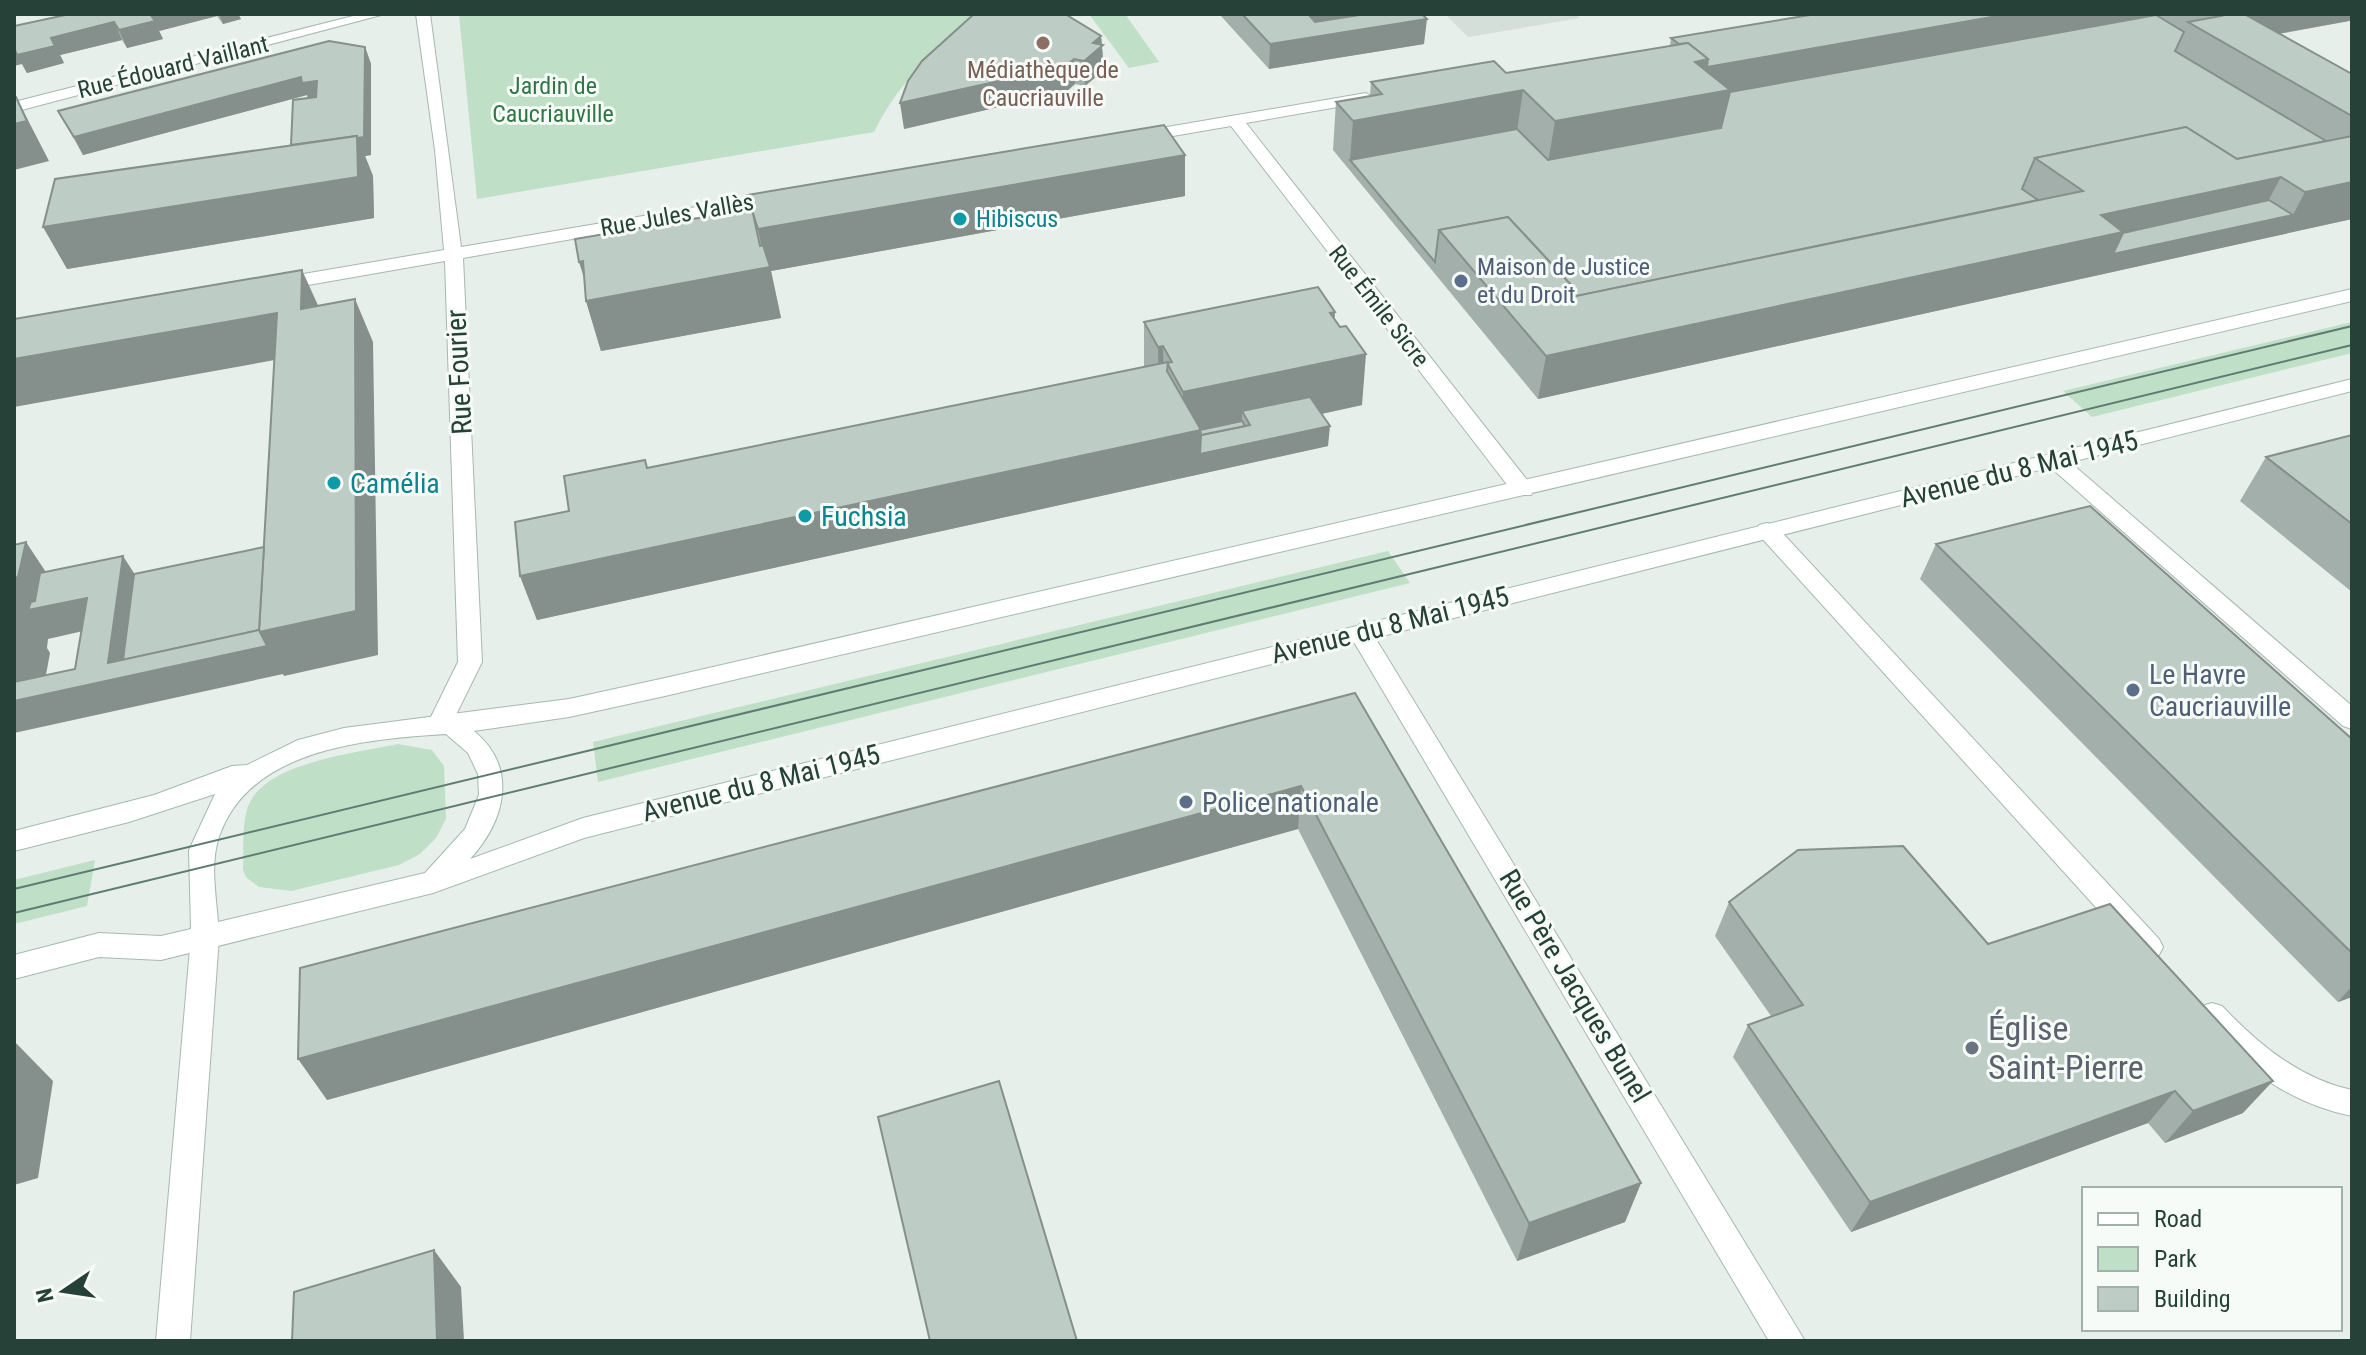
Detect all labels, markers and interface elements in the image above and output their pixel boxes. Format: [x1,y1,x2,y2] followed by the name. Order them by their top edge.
[75,30,271,104] street label: Rue Édouard Vaillant
[1034,34,1052,52] marker: Médiathèque de Caucriauville
[967,56,1119,112] place label: Médiathèque de Caucriauville
[492,72,614,128] park label: Jardin de Caucriauville
[598,188,756,242] street label: Rue Jules Vallès
[976,205,1058,233] place label: Hibiscus
[951,210,969,228] marker: Hibiscus
[1323,240,1435,372] street label: Rue Émile Sicre
[1477,253,1650,309] place label: Maison de Justice et du Droit
[1452,272,1470,290] marker: Maison de Justice et du Droit
[439,309,479,435] street label: Rue Fourier
[1897,423,2141,515] street label: Avenue du 8 Mai 1945
[350,467,440,500] place label: Camélia
[325,474,343,492] marker: Camélia
[821,500,907,533] place label: Fuchsia
[796,507,814,525] marker: Fuchsia
[1268,579,1512,671] street label: Avenue du 8 Mai 1945
[2149,658,2291,723] place label: Le Havre Caucriauville
[2124,681,2142,699] marker: Le Havre Caucriauville
[639,737,883,829] street label: Avenue du 8 Mai 1945
[1202,786,1379,819] place label: Police nationale
[1177,793,1195,811] marker: Police nationale
[1492,864,1658,1108] street label: Rue Père Jacques Bunel
[1988,1008,2144,1087] place label: Église Saint-Pierre
[1963,1039,1981,1057] marker: Église Saint-Pierre
[2082,1187,2342,1331] legend
[2154,1205,2202,1233] text: Road
[2154,1245,2197,1273] text: Park
[24,1251,104,1331] north arrow
[2154,1285,2231,1313] text: Building
[31,1286,59,1305] text: N

